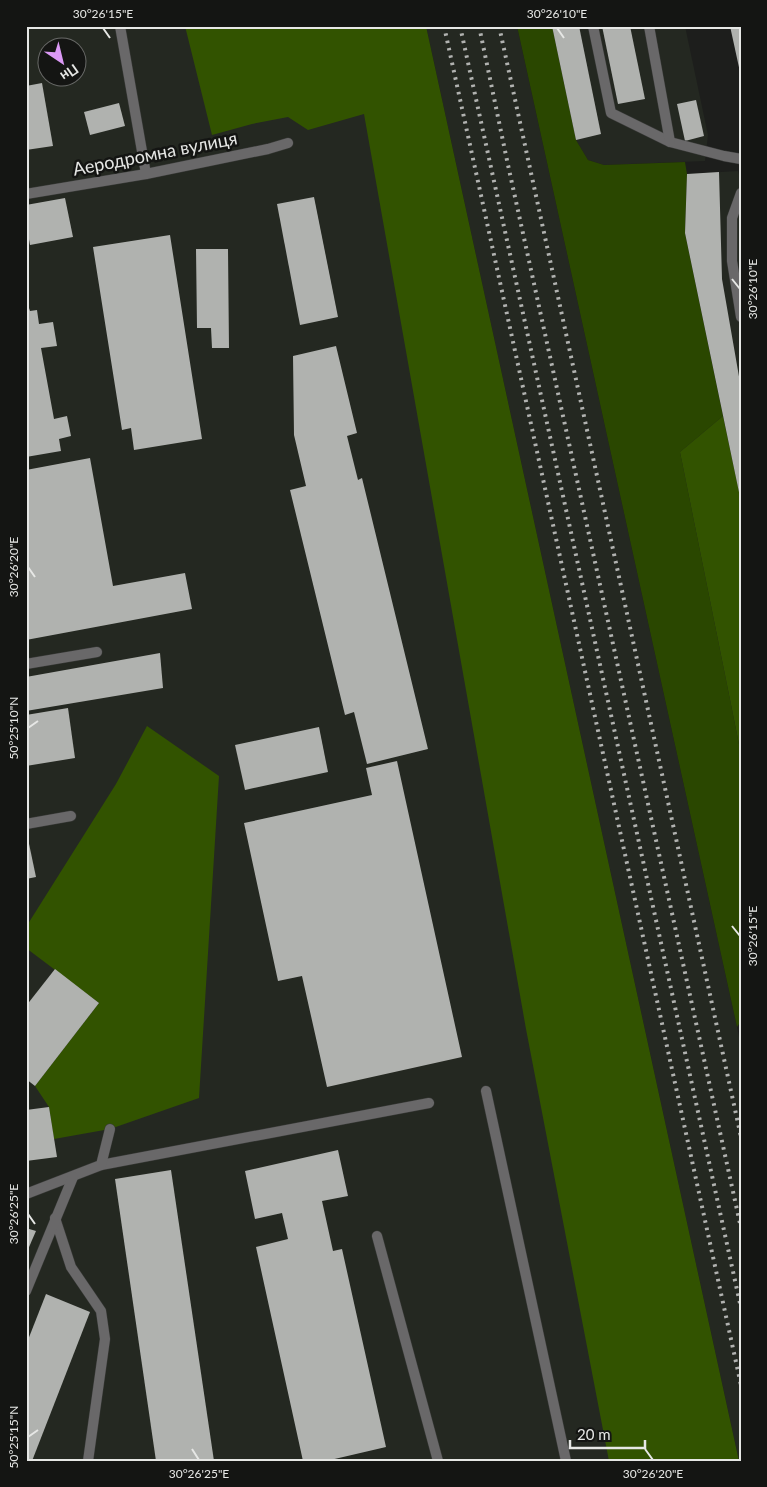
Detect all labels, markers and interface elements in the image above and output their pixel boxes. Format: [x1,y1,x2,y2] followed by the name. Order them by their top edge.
[73,6,133,21] text: 30°26'15"E
[527,6,587,21] text: 30°26'10"E
[38,38,88,88] north arrow
[57,61,82,85] text: Пн
[71,126,239,180] street label: Аеродромна вулиця
[745,259,760,319] text: 30°26'10"E
[6,537,21,597] text: 30°26'20"E
[6,697,21,759] text: 50°25'10"N
[745,906,760,966] text: 30°26'15"E
[6,1184,21,1244] text: 30°26'25"E
[6,1406,21,1468] text: 50°25'15"N
[570,1417,644,1449] scale bar
[577,1425,611,1443] text: 20 m
[169,1466,229,1481] text: 30°26'25"E
[623,1466,683,1481] text: 30°26'20"E

